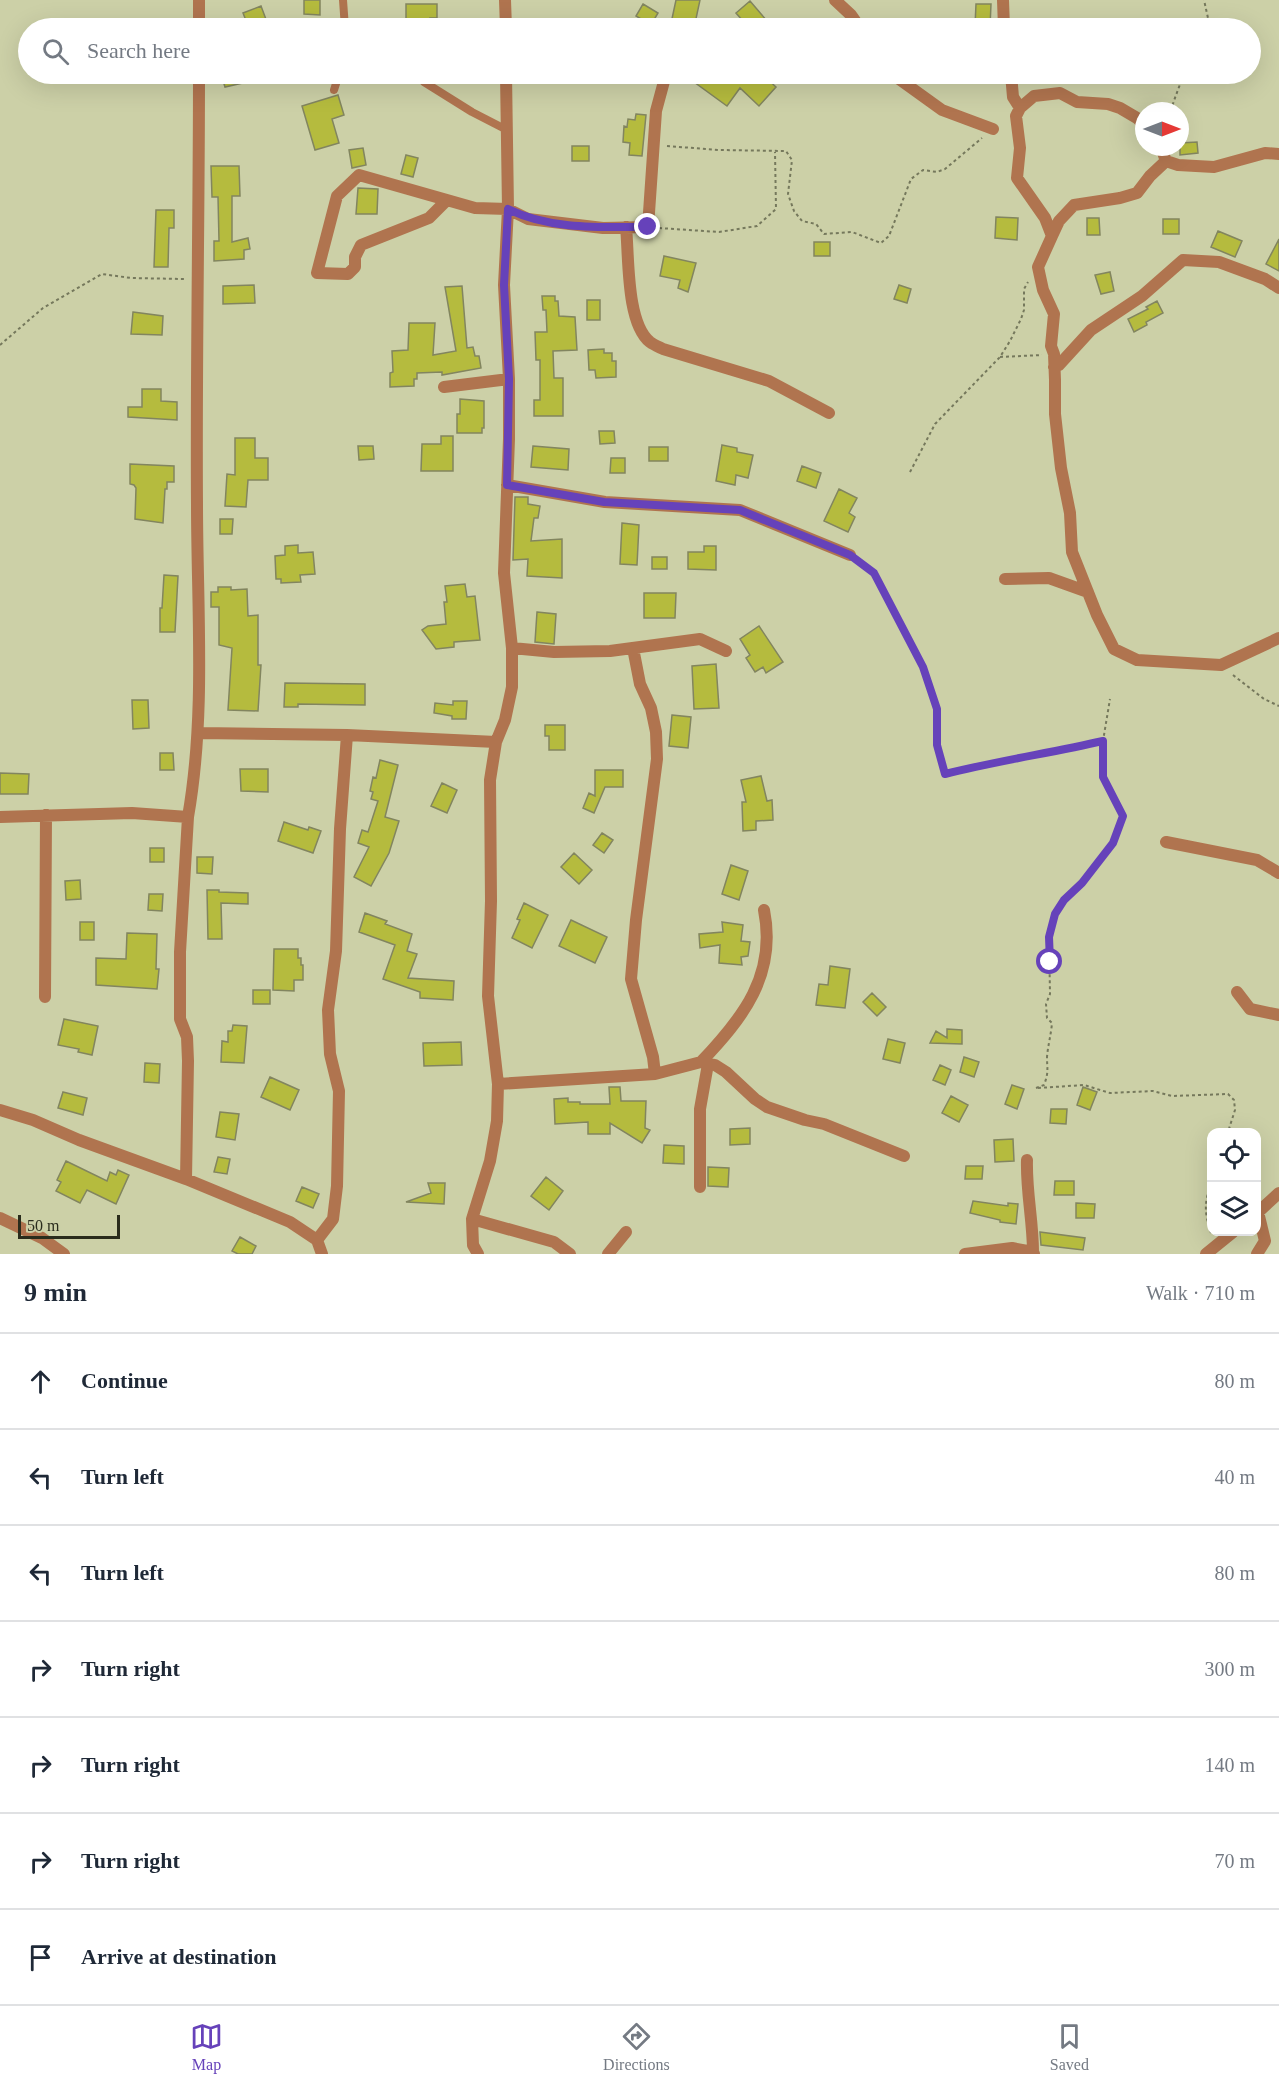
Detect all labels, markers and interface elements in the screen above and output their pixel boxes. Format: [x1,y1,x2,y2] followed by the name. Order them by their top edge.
[18,18,1261,84] search box
[39,35,72,68] icon: search
[87,38,190,63] text: Search here
[1135,102,1189,156] north arrow
[634,213,660,239] route end
[1036,948,1062,974] route start
[1207,1128,1261,1236] map controls
[1207,1128,1261,1182] button: locate
[1207,1182,1261,1236] button: layers
[18,1212,120,1240] scale bar
[27,1217,59,1234] text: 50 m
[24,1278,87,1307] text: 9 min
[1146,1282,1255,1304] text: Walk · 710 m
[24,1365,57,1398] icon: ahead
[81,1368,168,1393] text: Continue
[1214,1370,1255,1392] text: 80 m
[24,1461,57,1494] icon: left
[81,1464,164,1489] text: Turn left
[1214,1466,1255,1488] text: 40 m
[24,1557,57,1590] icon: left
[81,1560,164,1585] text: Turn left
[1214,1562,1255,1584] text: 80 m
[24,1653,57,1686] icon: right
[81,1656,180,1681] text: Turn right
[1204,1658,1255,1680] text: 300 m
[24,1749,57,1782] icon: right
[81,1752,180,1777] text: Turn right
[1204,1754,1255,1776] text: 140 m
[24,1845,57,1878] icon: right
[81,1848,180,1873] text: Turn right
[1214,1850,1255,1872] text: 70 m
[24,1941,57,1974] icon: arrive
[81,1944,277,1969] text: Arrive at destination
[190,2020,223,2074] tab: Map
[603,2020,670,2074] tab: Directions
[1050,2020,1089,2074] tab: Saved

